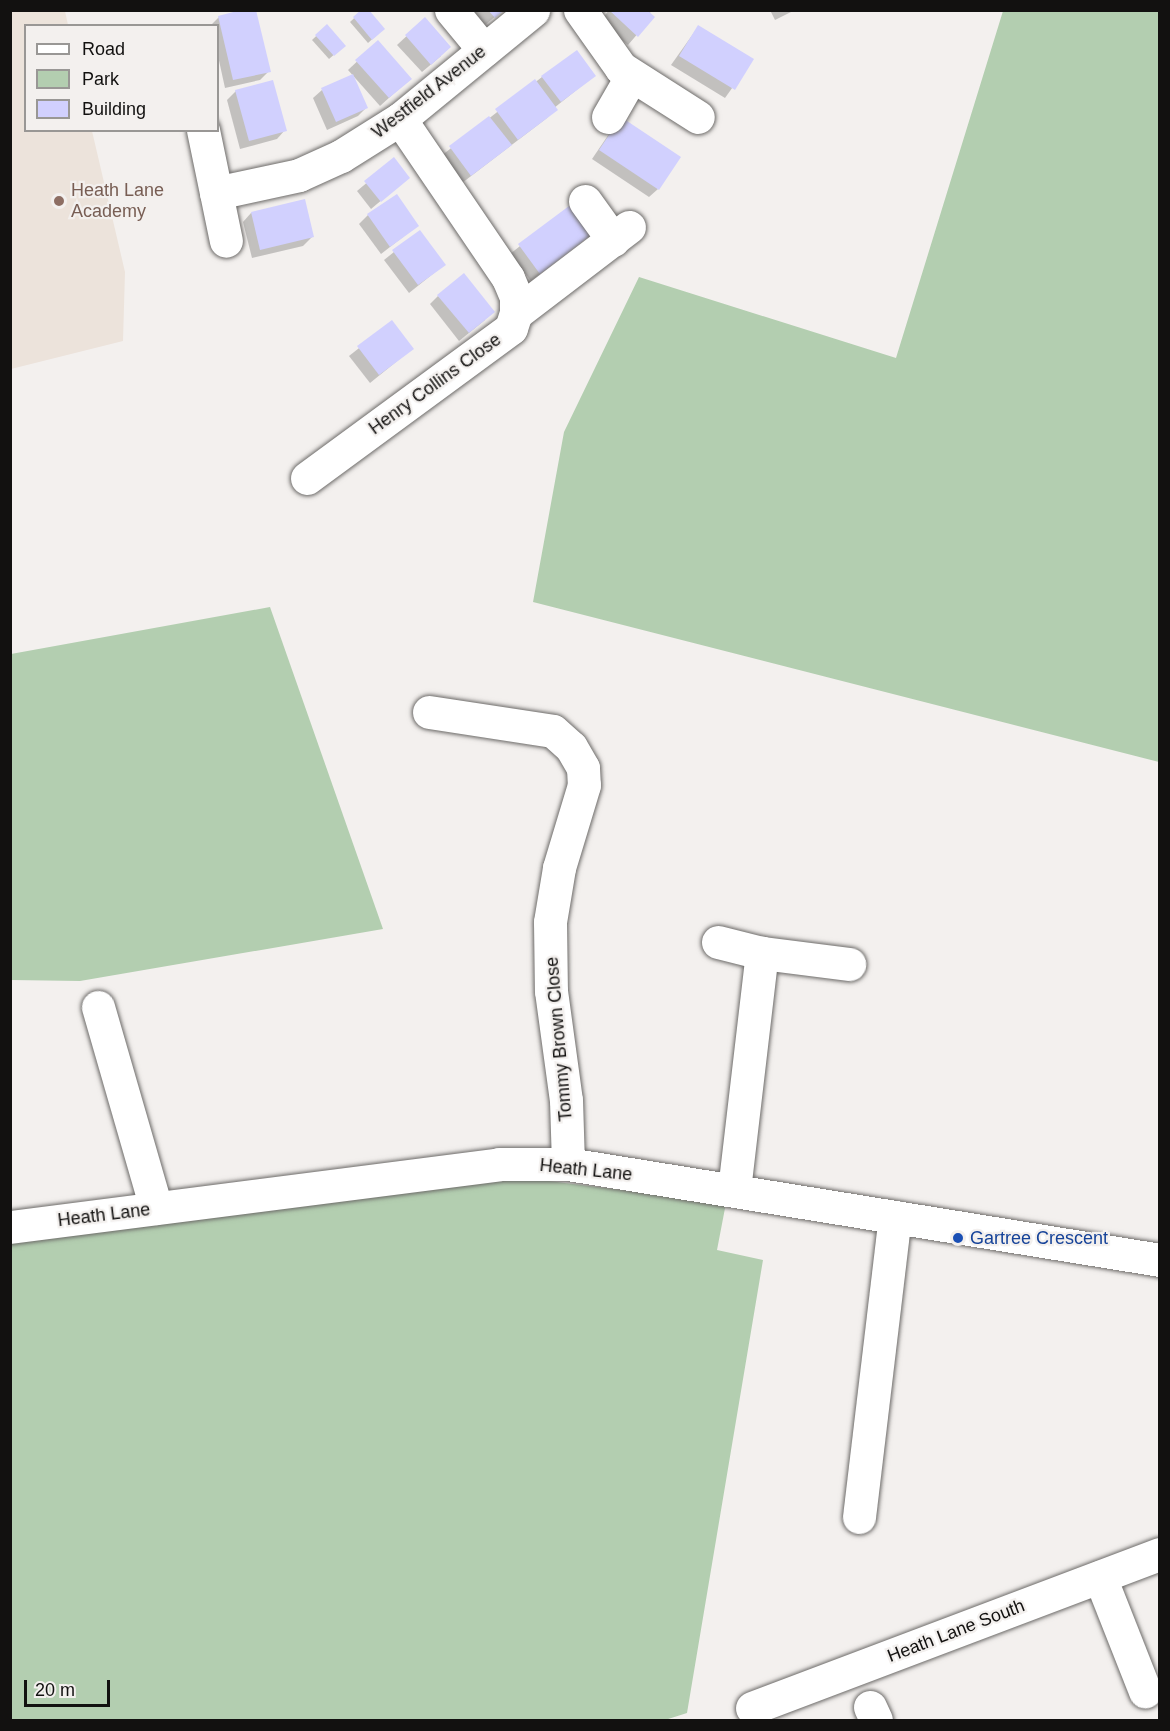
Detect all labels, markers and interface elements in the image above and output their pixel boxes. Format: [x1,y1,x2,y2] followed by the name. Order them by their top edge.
[24,24,219,132] legend
[82,39,125,59] text: Road
[367,41,491,143] street label: Westfield Avenue
[82,69,119,89] text: Park
[82,99,146,119] text: Building
[71,180,164,222] place label: Heath Lane Academy
[52,194,66,208] marker: Heath Lane Academy
[365,329,505,439] street label: Henry Collins Close
[541,956,577,1122] street label: Tommy Brown Close
[539,1154,633,1186] street label: Heath Lane
[56,1199,152,1231] street label: Heath Lane
[970,1227,1108,1249] place label: Gartree Crescent
[951,1231,965,1245] marker: Gartree Crescent
[884,1595,1028,1667] street label: Heath Lane South
[27,1668,112,1706] scale bar
[35,1680,75,1700] text: 20 m

